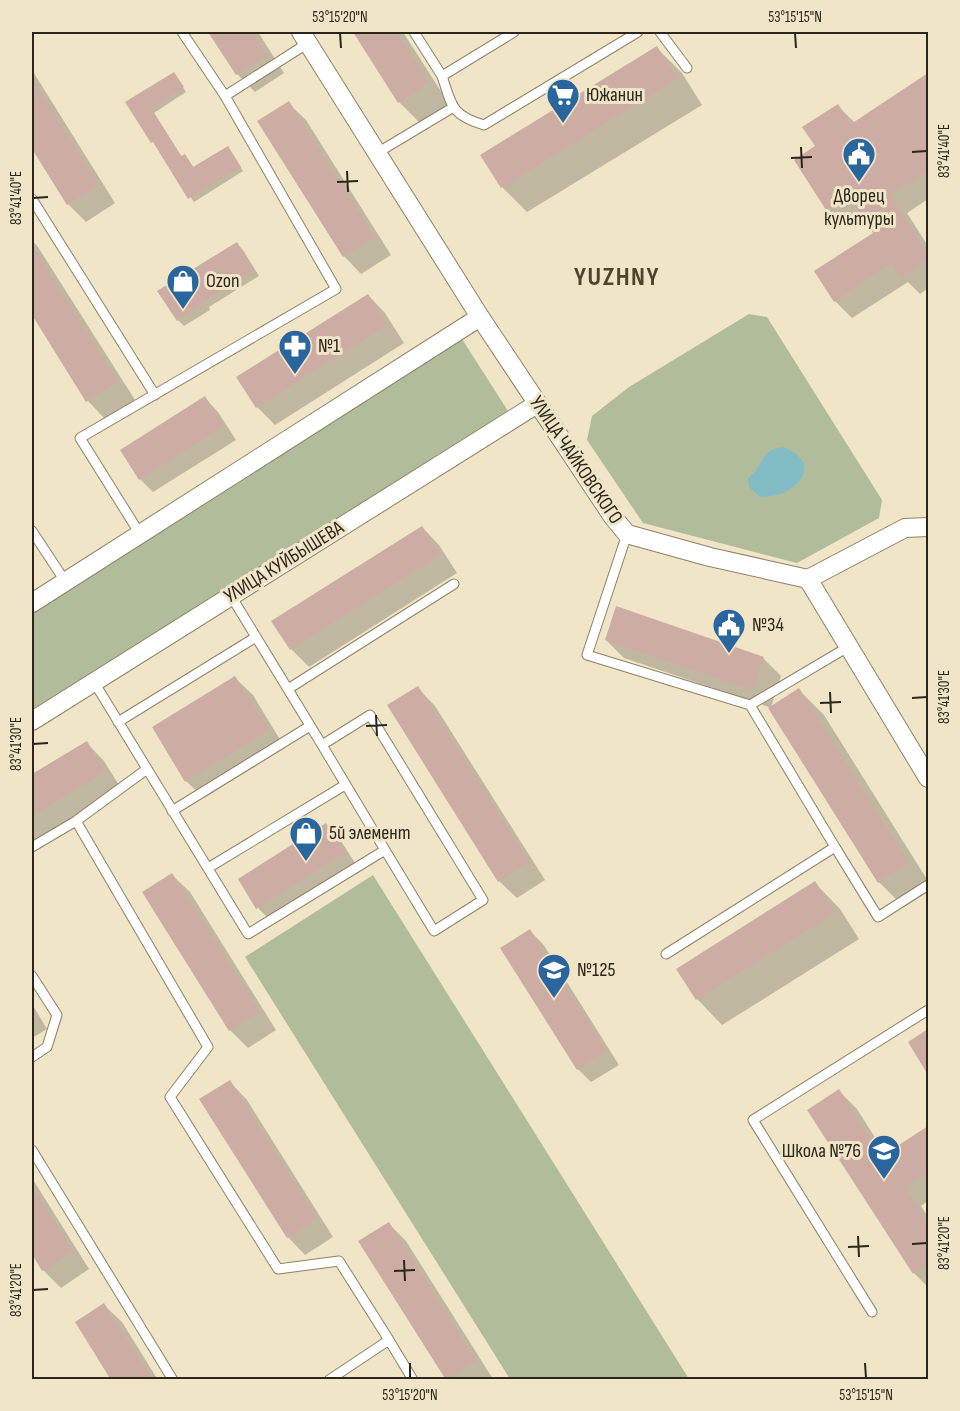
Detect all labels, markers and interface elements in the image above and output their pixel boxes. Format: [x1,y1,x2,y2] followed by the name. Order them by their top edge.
[312,8,368,27] text: 53°15'20"N
[768,8,822,27] text: 53°15'15"N
[545,77,581,124] supermarket icon: Южанин
[586,83,643,107] place label: Южанин
[935,124,954,178] text: 83°41'40"E
[841,136,877,183] public building icon: Дворец культуры
[7,171,26,225] text: 83°41'40"E
[824,184,894,231] place label: Дворец культуры
[574,262,660,293] district label: YUZHNY
[165,263,201,310] shop icon: Ozon
[206,269,240,293] place label: Ozon
[277,328,313,375] pharmacy icon: №1
[318,334,340,358] place label: №1
[524,391,628,529] street label: УЛИЦА ЧАЙКОВСКОГО
[220,515,349,608] street label: УЛИЦА КУЙБЫШЕВА
[711,607,747,654] public building icon: №34
[752,613,784,637] place label: №34
[935,670,954,724] text: 83°41'30"E
[7,717,26,771] text: 83°41'30"E
[288,815,324,862] shop icon: 5й элемент
[329,821,411,845] place label: 5й элемент
[536,952,572,999] school or university icon: №125
[577,958,616,982] place label: №125
[866,1133,902,1180] school or university icon: Школа №76
[782,1139,861,1163] place label: Школа №76
[935,1216,954,1270] text: 83°41'20"E
[7,1263,26,1317] text: 83°41'20"E
[382,1386,438,1405] text: 53°15'20"N
[839,1386,893,1405] text: 53°15'15"N

